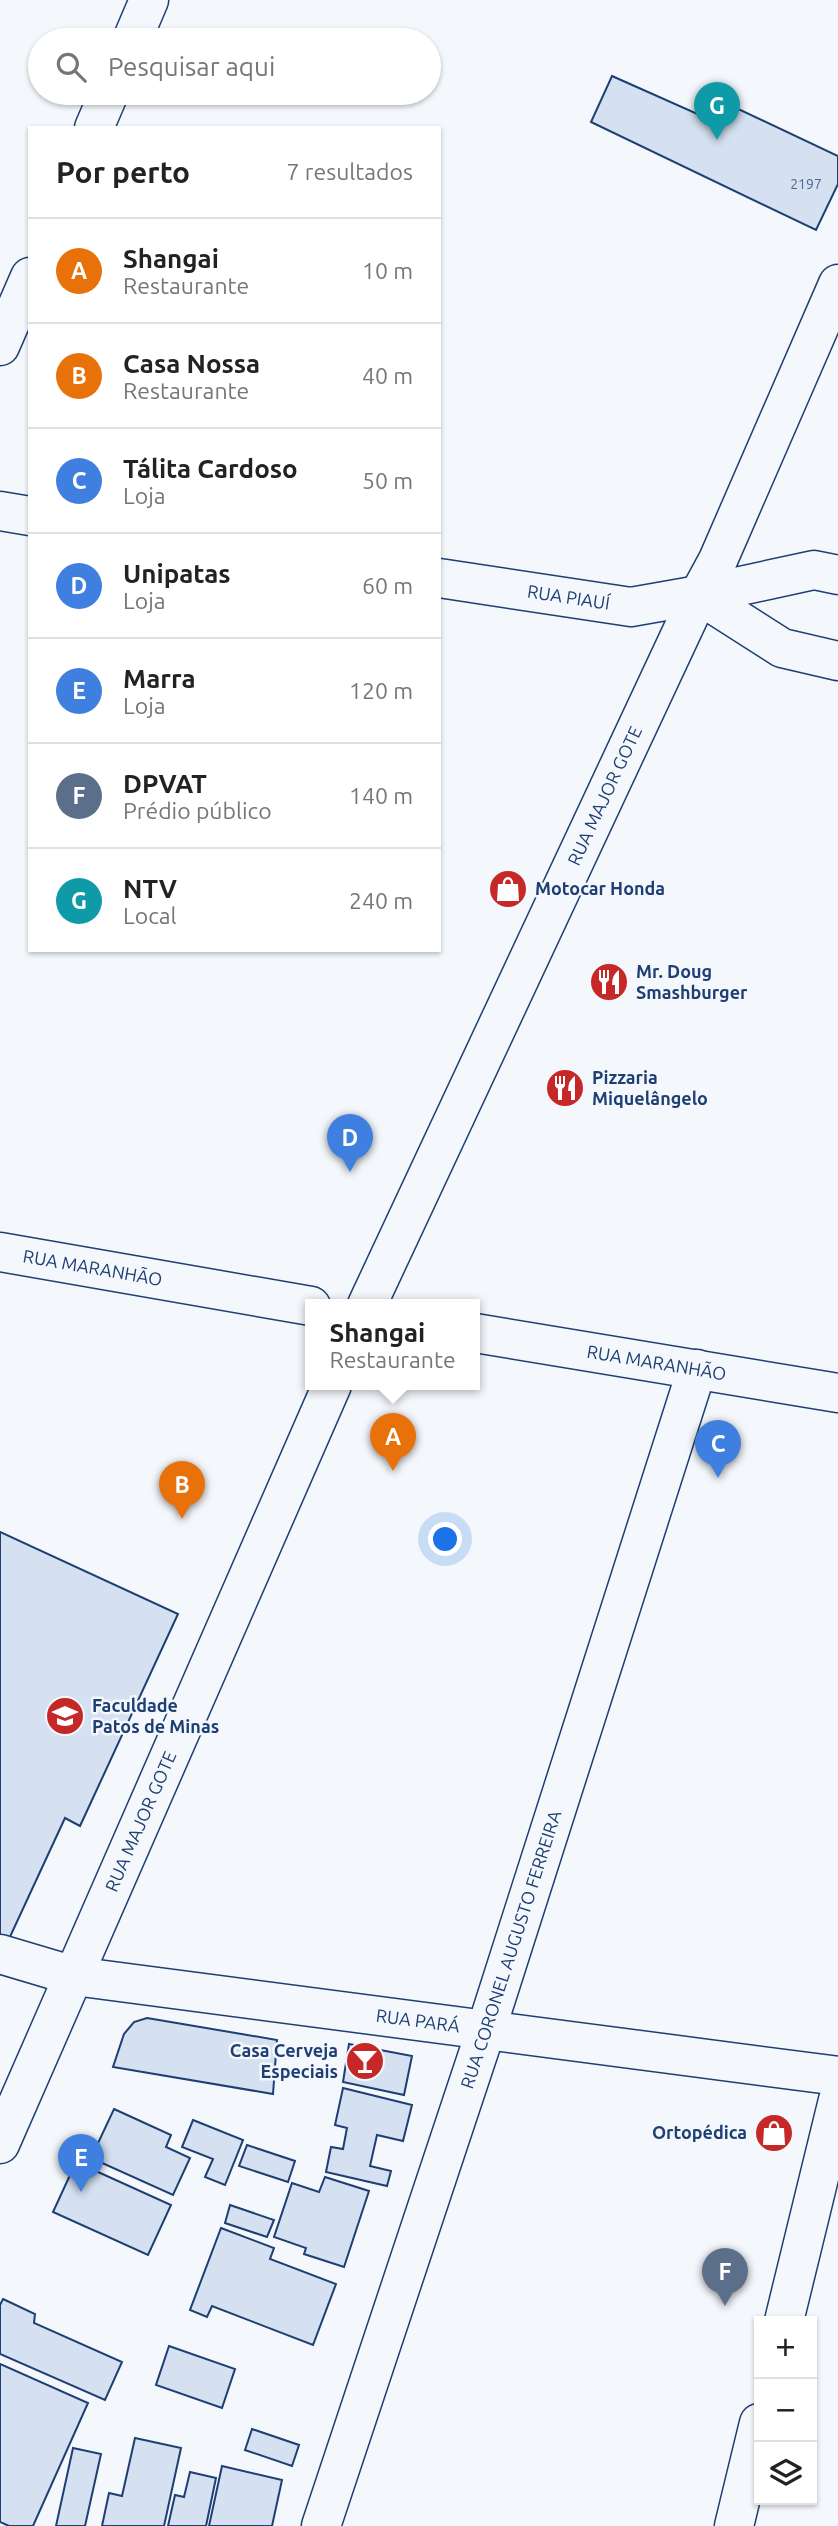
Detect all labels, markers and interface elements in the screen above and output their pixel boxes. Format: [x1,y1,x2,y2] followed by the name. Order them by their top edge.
[28,28,441,105] search box
[52,48,90,86] icon: search
[108,52,275,81] text: Pesquisar aqui
[694,82,740,140] pin: G
[56,155,190,189] text: Por perto
[287,159,413,184] text: 7 resultados
[790,176,822,192] house number: 2197
[123,244,219,273] text: Shangai
[71,258,87,283] text: A
[362,258,413,283] text: 10 m
[123,273,249,298] text: Restaurante
[123,349,260,378] text: Casa Nossa
[71,363,87,388] text: B
[362,363,413,388] text: 40 m
[123,378,249,403] text: Restaurante
[123,454,298,483] text: Tálita Cardoso
[72,468,86,493] text: C
[362,468,413,493] text: 50 m
[123,483,166,508] text: Loja
[123,559,231,588] text: Unipatas
[71,573,87,598] text: D
[362,573,413,598] text: 60 m
[526,580,612,613] street label: RUA PIAUÍ
[123,588,166,613] text: Loja
[123,664,196,693] text: Marra
[72,678,86,703] text: E
[349,678,413,703] text: 120 m
[123,693,166,718] text: Loja
[563,723,645,868] street label: RUA MAJOR GOTE
[123,769,207,798] text: DPVAT
[73,783,85,808] text: F
[349,783,413,808] text: 140 m
[123,798,272,823] text: Prédio público
[487,868,529,910] shop icon: Motocar Honda
[123,874,177,903] text: NTV
[535,878,665,898] place label: Motocar Honda
[71,888,87,913] text: G
[349,888,413,913] text: 240 m
[123,903,177,928] text: Local
[588,961,630,1003] restaurant icon: Mr. Doug Smashburger
[636,961,748,1002] place label: Mr. Doug Smashburger
[544,1067,586,1109] restaurant icon: Pizzaria Miquelângelo
[592,1067,708,1108] place label: Pizzaria Miquelângelo
[327,1114,373,1172] pin: D
[22,1245,164,1289] street label: RUA MARANHÃO
[305,1299,480,1390] popup
[329,1318,425,1347] text: Shangai
[585,1341,728,1383] street label: RUA MARANHÃO
[329,1347,456,1372] text: Restaurante
[370,1413,416,1471] pin: A
[695,1420,741,1478] pin: C
[159,1461,205,1519] pin: B
[428,1522,462,1556] your location
[44,1695,86,1737] school or university icon: Faculdade Patos de Minas
[92,1695,219,1736] place label: Faculdade Patos de Minas
[101,1748,180,1894] street label: RUA MAJOR GOTE
[456,1807,565,2091] street label: RUA CORONEL AUGUSTO FERREIRA
[375,2005,462,2035] street label: RUA PARÁ
[230,2040,338,2081] place label: Casa Cerveja Especiais
[344,2040,386,2082] bar icon: Casa Cerveja Especiais
[753,2112,795,2154] shop icon: Ortopédica
[652,2122,747,2142] place label: Ortopédica
[58,2134,104,2192] pin: E
[702,2248,748,2306] pin: F
[754,2316,817,2505] map controls
[754,2316,817,2379] button: +
[754,2379,817,2442] button: −
[754,2442,817,2505] button: layers

